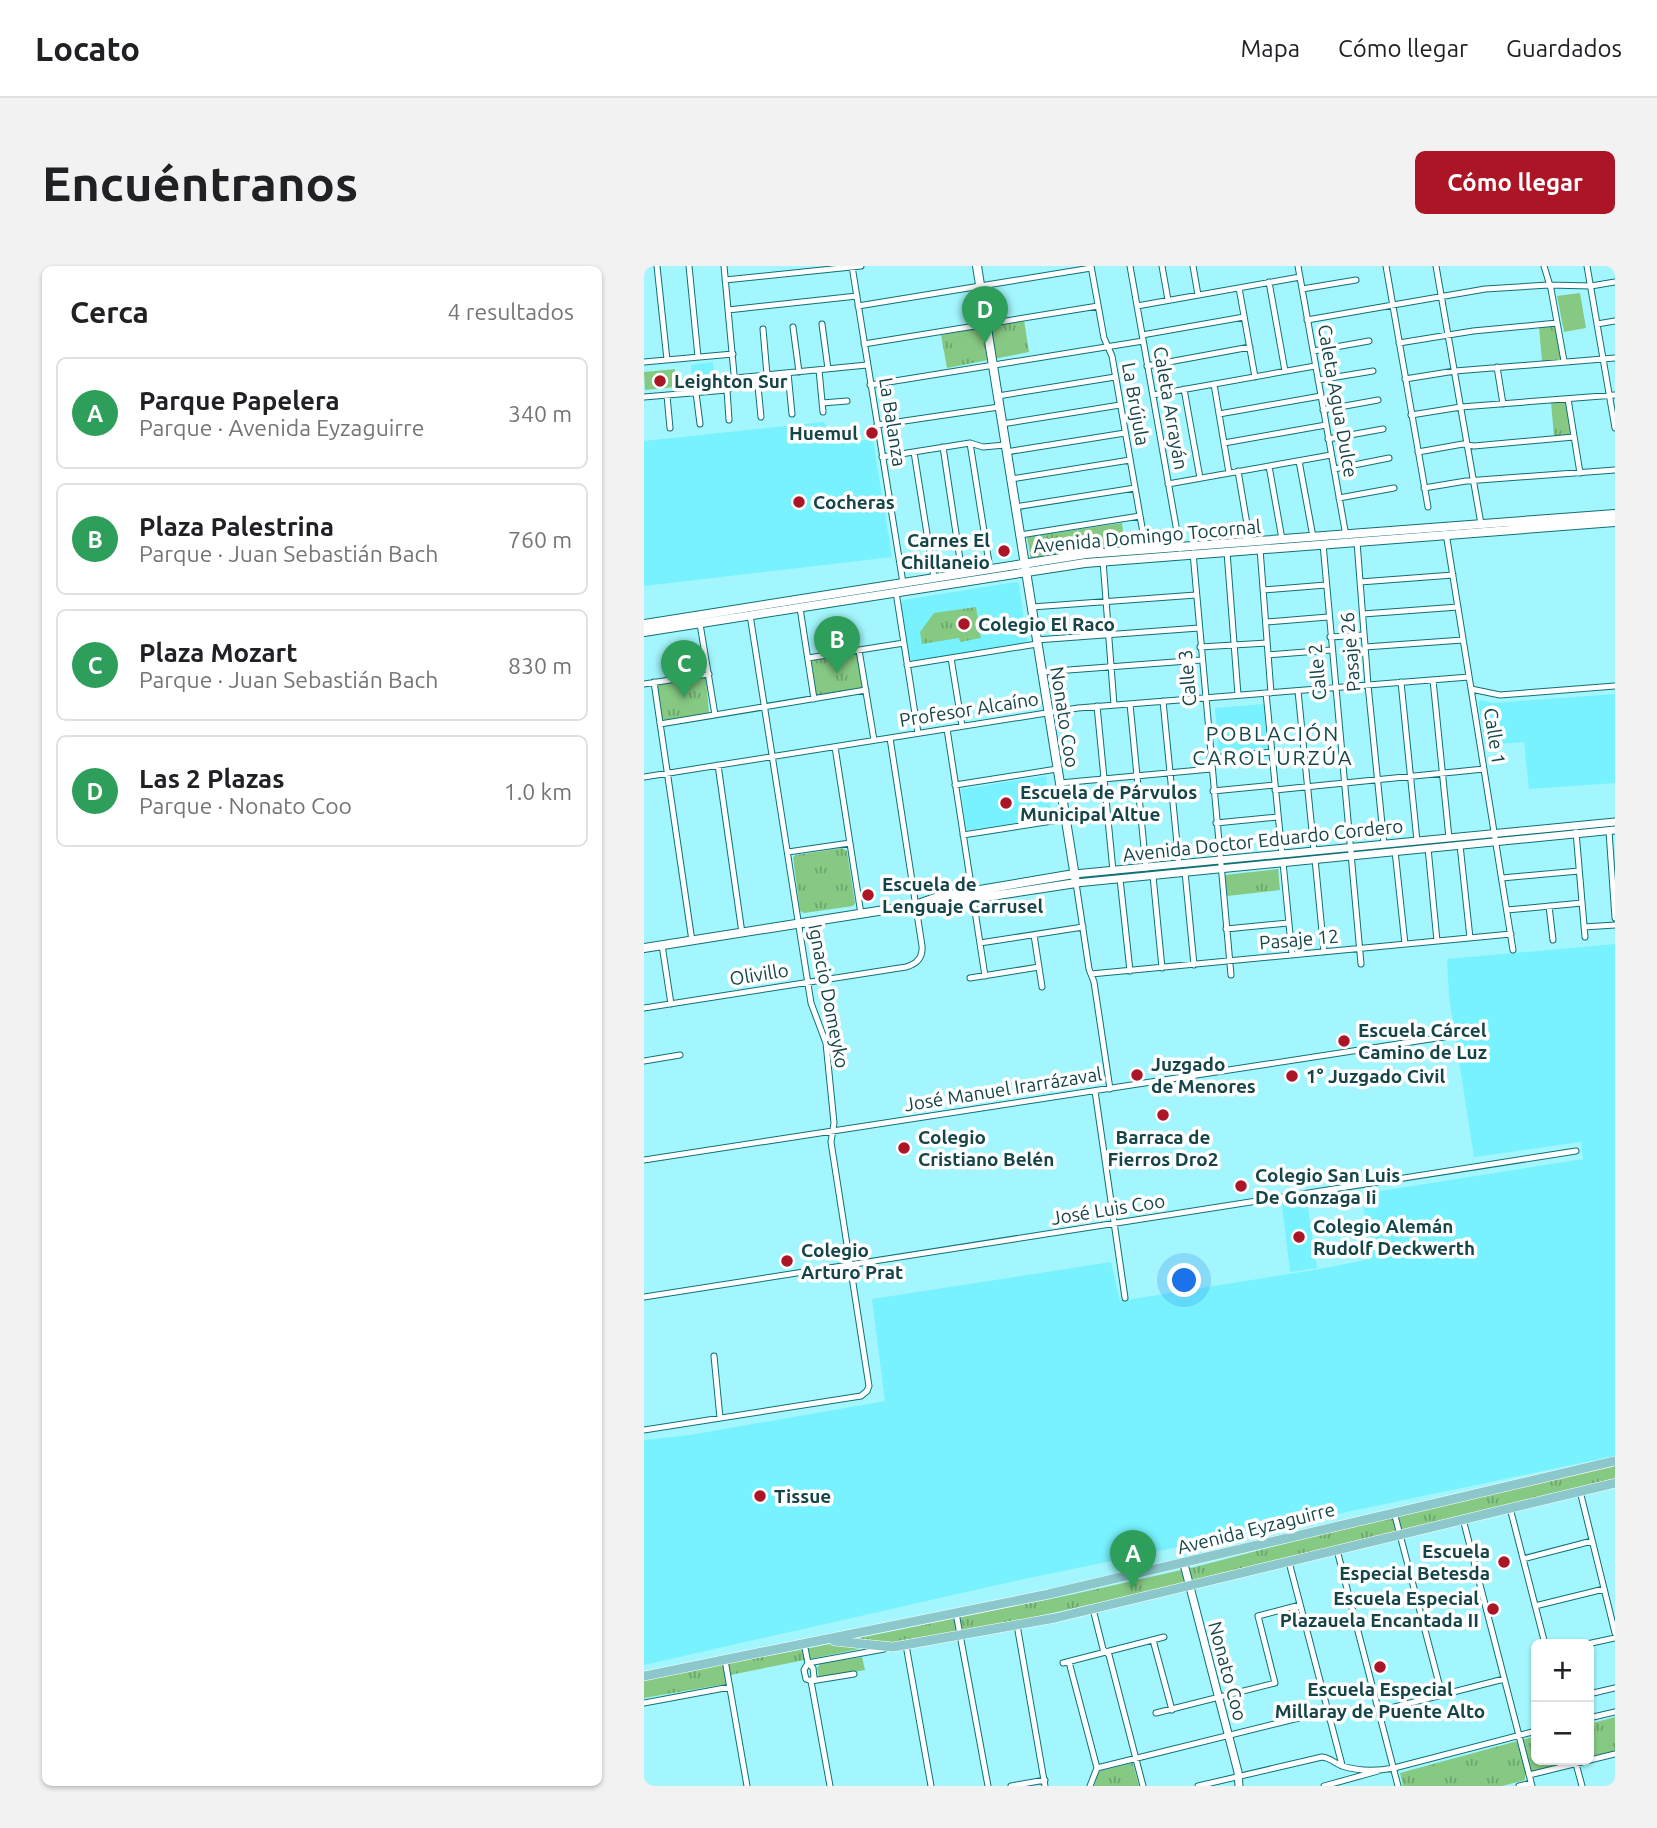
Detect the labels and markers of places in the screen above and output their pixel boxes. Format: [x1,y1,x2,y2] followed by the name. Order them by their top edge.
[962,286,1008,344] pin: D
[674,370,788,392] place label: Leighton Sur
[652,373,668,389] marker: Leighton Sur
[789,422,858,444] place label: Huemul
[864,425,880,441] marker: Huemul
[813,491,895,513] place label: Cocheras
[791,494,807,510] marker: Cocheras
[901,529,990,573] place label: Carnes El Chillaneio
[996,543,1012,559] marker: Carnes El Chillaneio
[978,613,1115,635] place label: Colegio El Raco
[814,616,860,674] pin: B
[956,616,972,632] marker: Colegio El Raco
[661,640,707,698] pin: C
[1020,781,1197,825] place label: Escuela de Párvulos Municipal Altue
[998,795,1014,811] marker: Escuela de Párvulos Municipal Altue
[882,873,1043,917] place label: Escuela de Lenguaje Carrusel
[860,887,876,903] marker: Escuela de Lenguaje Carrusel
[1358,1019,1487,1063] place label: Escuela Cárcel Camino de Luz
[1336,1033,1352,1049] marker: Escuela Cárcel Camino de Luz
[1151,1053,1256,1097] place label: Juzgado de Menores
[1306,1065,1445,1087] place label: 1° Juzgado Civil
[1129,1067,1145,1083] marker: Juzgado de Menores
[1284,1068,1300,1084] marker: 1° Juzgado Civil
[1155,1107,1171,1123] marker: Barraca de Fierros Dro2
[918,1126,1054,1170] place label: Colegio Cristiano Belén
[1108,1126,1218,1170] place label: Barraca de Fierros Dro2
[896,1140,912,1156] marker: Colegio Cristiano Belén
[1255,1164,1400,1208] place label: Colegio San Luis De Gonzaga Ii
[1233,1178,1249,1194] marker: Colegio San Luis De Gonzaga Ii
[1313,1215,1475,1259] place label: Colegio Alemán Rudolf Deckwerth
[1291,1229,1307,1245] marker: Colegio Alemán Rudolf Deckwerth
[801,1239,903,1283] place label: Colegio Arturo Prat
[779,1253,795,1269] marker: Colegio Arturo Prat
[774,1485,831,1507] place label: Tissue
[752,1488,768,1504] marker: Tissue
[1110,1530,1156,1588] pin: A
[1339,1540,1490,1584] place label: Escuela Especial Betesda
[1496,1554,1512,1570] marker: Escuela Especial Betesda
[1280,1587,1479,1631] place label: Escuela Especial Plazauela Encantada II
[1485,1601,1501,1617] marker: Escuela Especial Plazauela Encantada II
[1372,1659,1388,1675] marker: Escuela Especial Millaray de Puente Alto
[1275,1678,1485,1722] place label: Escuela Especial Millaray de Puente Alto

